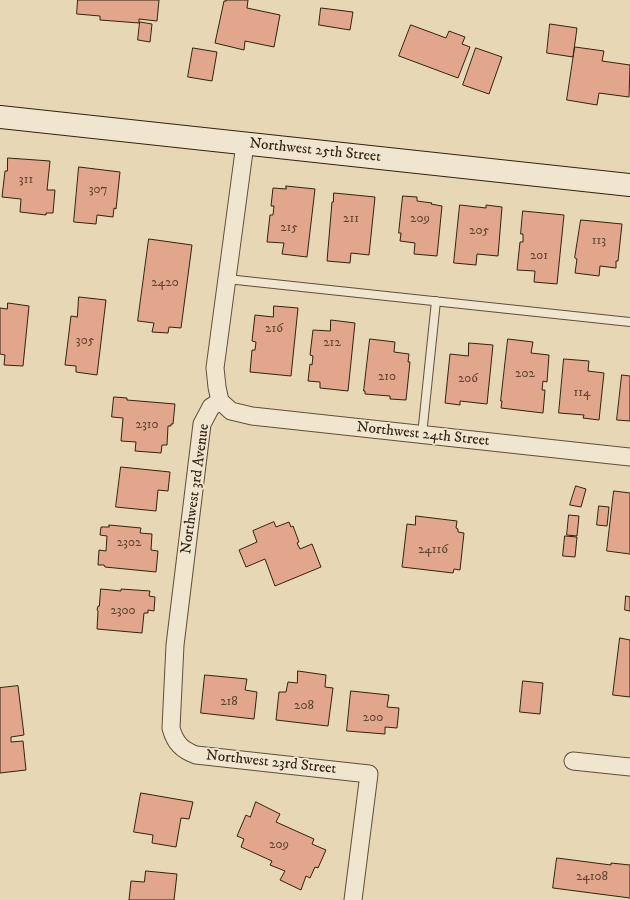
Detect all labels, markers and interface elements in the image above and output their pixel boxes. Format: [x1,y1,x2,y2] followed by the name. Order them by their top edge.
[248,135,382,167] street label: Northwest 25th Street
[19,172,33,188] house number: 311
[89,182,107,198] house number: 307
[343,211,359,227] house number: 211
[410,211,430,227] house number: 209
[280,220,298,236] house number: 215
[469,223,489,239] house number: 205
[592,233,606,249] house number: 113
[530,248,548,264] house number: 201
[151,275,179,291] house number: 2420
[265,321,283,337] house number: 216
[76,333,94,349] house number: 305
[323,335,341,351] house number: 212
[515,366,535,382] house number: 202
[378,369,396,385] house number: 210
[458,371,478,387] house number: 206
[573,385,591,401] house number: 114
[136,417,158,433] house number: 2310
[356,419,490,451] street label: Northwest 24th Street
[178,423,214,555] street label: Northwest 3rd Avenue
[117,535,141,551] house number: 2302
[418,542,448,558] house number: 24116
[110,603,136,619] house number: 2300
[220,694,238,710] house number: 218
[294,698,314,714] house number: 208
[363,710,383,726] house number: 200
[205,747,337,779] street label: Northwest 23rd Street
[269,837,289,853] house number: 209
[576,869,608,885] house number: 24108

